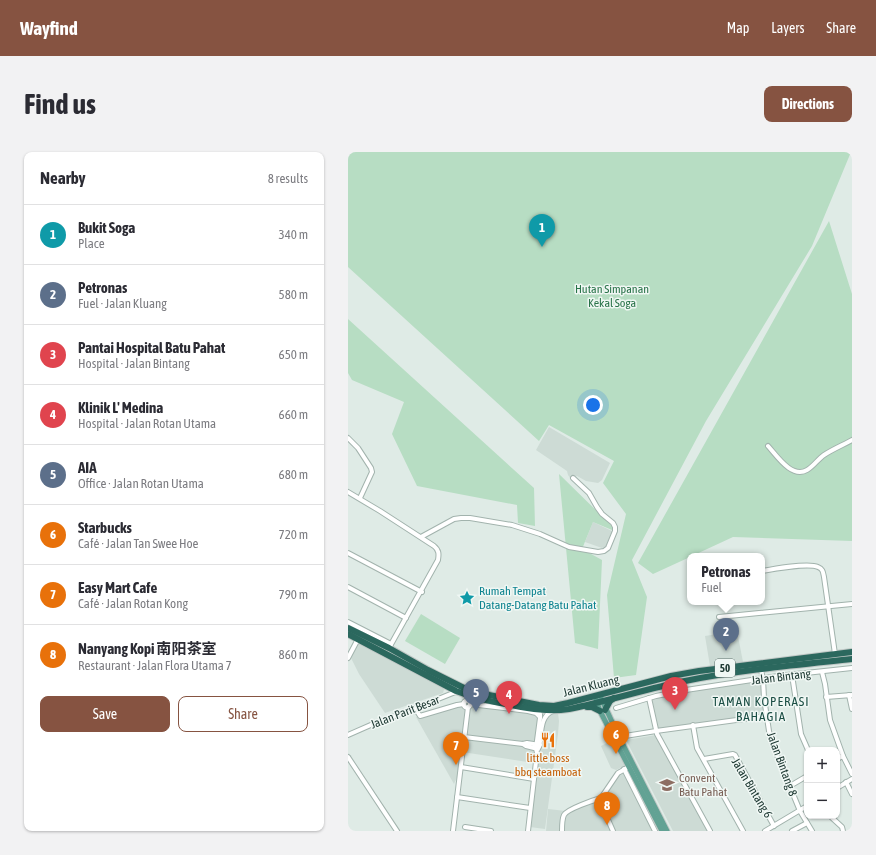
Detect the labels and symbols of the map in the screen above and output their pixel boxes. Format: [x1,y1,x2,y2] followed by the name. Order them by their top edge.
[529,214,555,247] pin: 1
[575,282,649,310] park label: Hutan Simpanan Kekal Soga
[583,395,603,415] your location
[479,584,597,612] place label: Rumah Tempat Datang-Datang Batu Pahat
[458,589,476,607] place icon: Rumah Tempat Datang-Datang Batu Pahat
[713,618,739,651] pin: 2
[715,659,735,677] road number: 50
[750,666,812,688] street label: Jalan Bintang
[562,672,621,700] street label: Jalan Kluang
[662,677,688,710] pin: 3
[463,679,489,712] pin: 5
[496,681,522,714] pin: 4
[369,692,442,732] street label: Jalan Parit Besar
[712,694,810,724] district label: TAMAN KOPERASI BAHAGIA
[603,721,629,754] pin: 6
[764,730,800,798] street label: Jalan Bintang 8
[539,731,557,749] restaurant icon: little boss bbq steamboat
[443,732,469,765] pin: 7
[515,751,582,779] place label: little boss bbq steamboat
[729,756,775,821] street label: Jalan Bintang 6
[679,771,728,799] place label: Convent Batu Pahat
[658,776,676,794] school or university icon: Convent Batu Pahat
[594,792,620,825] pin: 8

